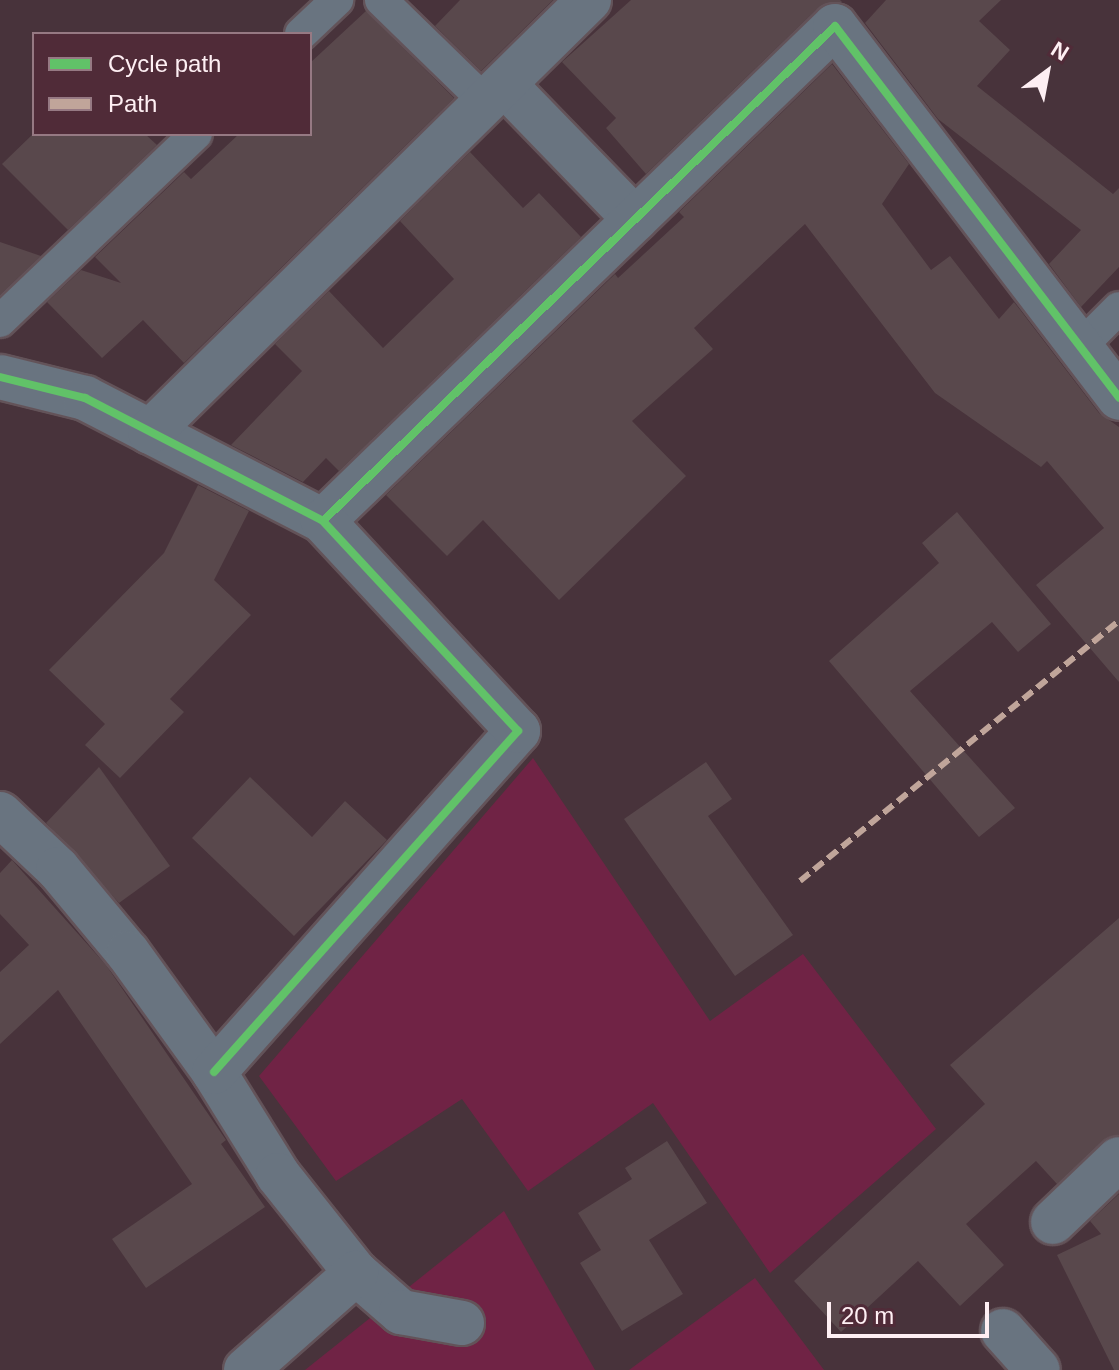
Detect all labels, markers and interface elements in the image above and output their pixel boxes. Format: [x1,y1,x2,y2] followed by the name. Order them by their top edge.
[32,32,312,136] legend
[1007,32,1087,112] north arrow
[1047,36,1073,66] text: N
[108,50,221,77] text: Cycle path
[108,90,157,117] text: Path
[831,1286,993,1336] scale bar
[841,1302,894,1329] text: 20 m

